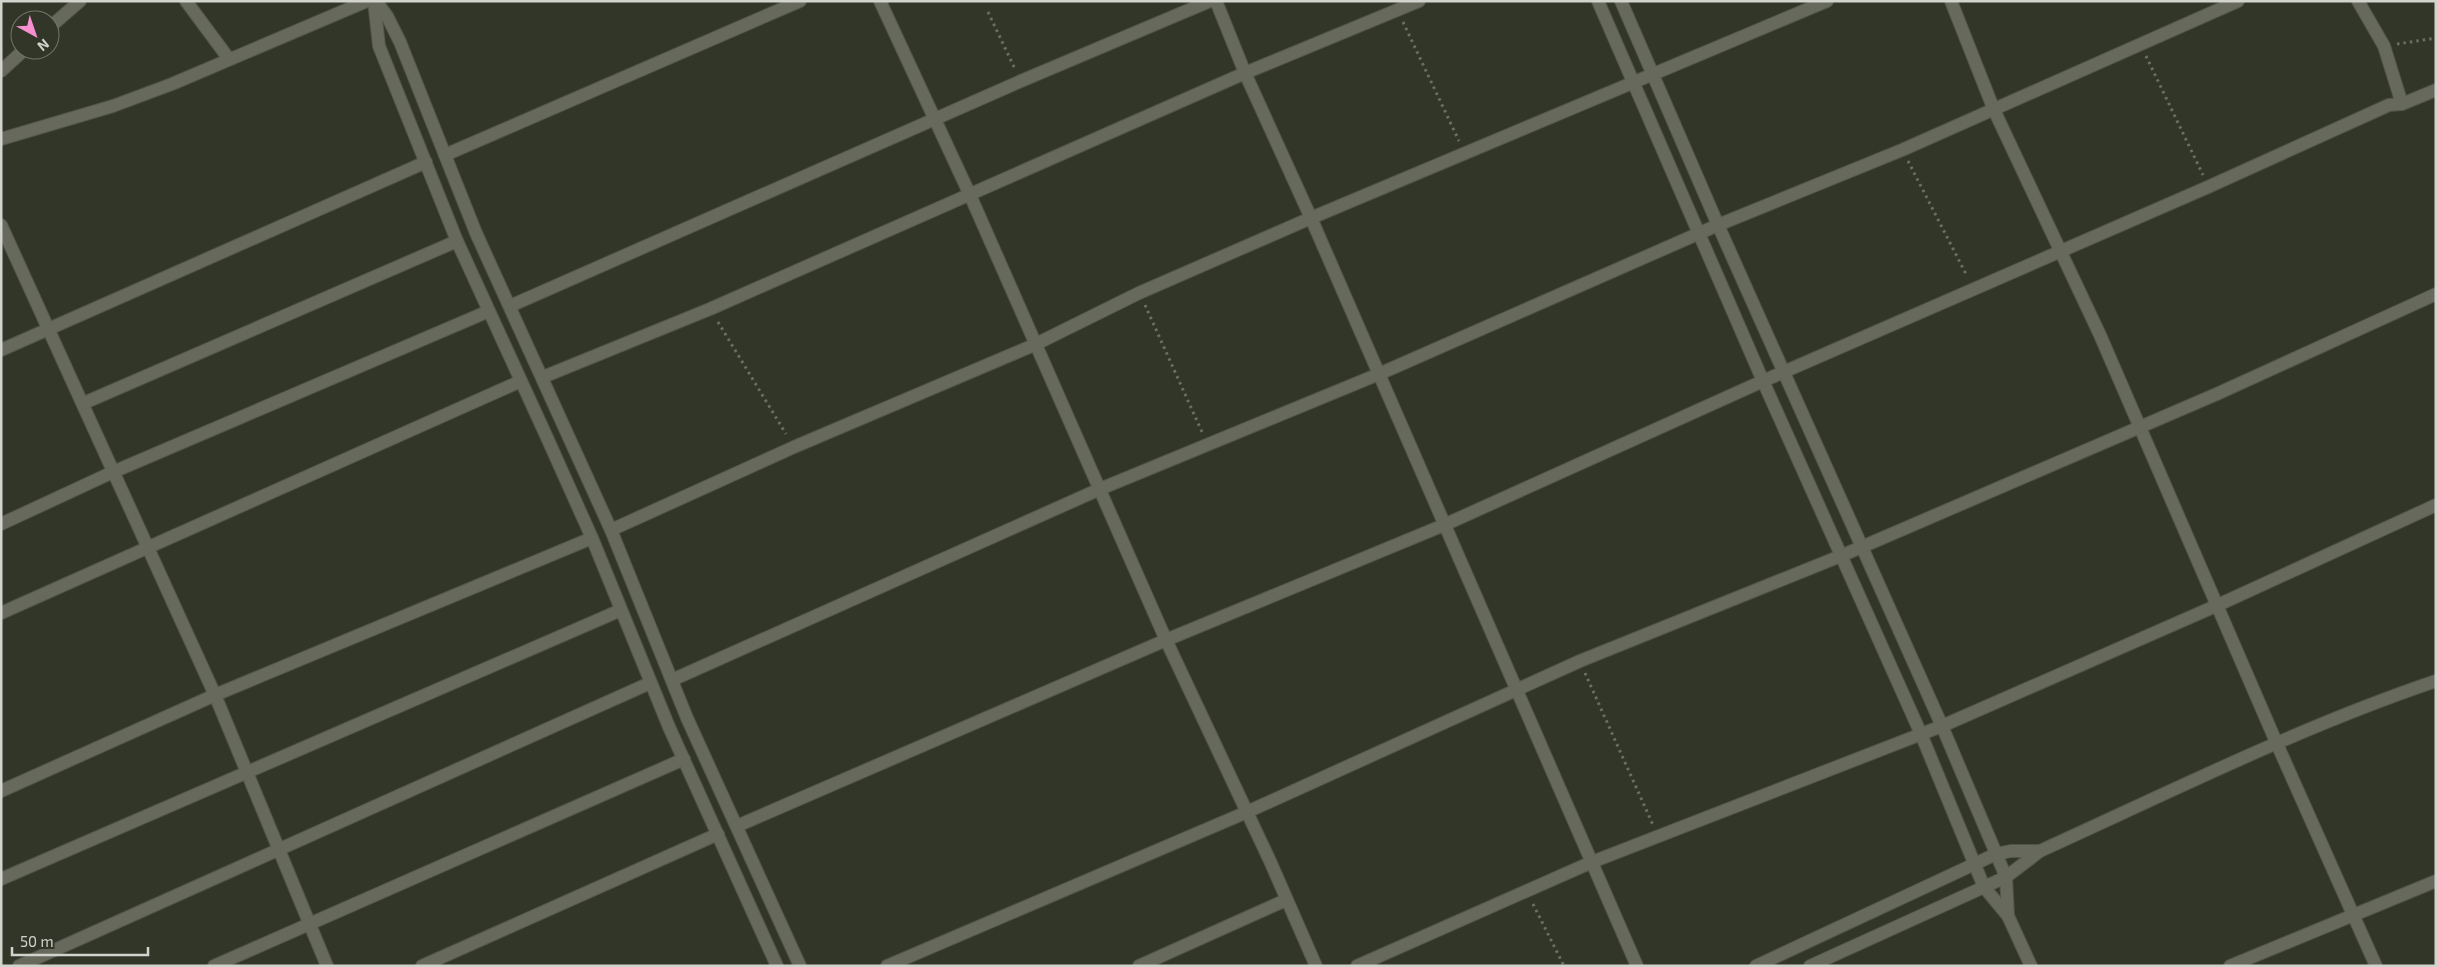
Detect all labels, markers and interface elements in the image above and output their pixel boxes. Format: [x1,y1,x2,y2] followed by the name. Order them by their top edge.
[10,10,60,60] north arrow
[34,36,53,55] text: N
[12,924,149,956] scale bar
[20,932,54,950] text: 50 m

